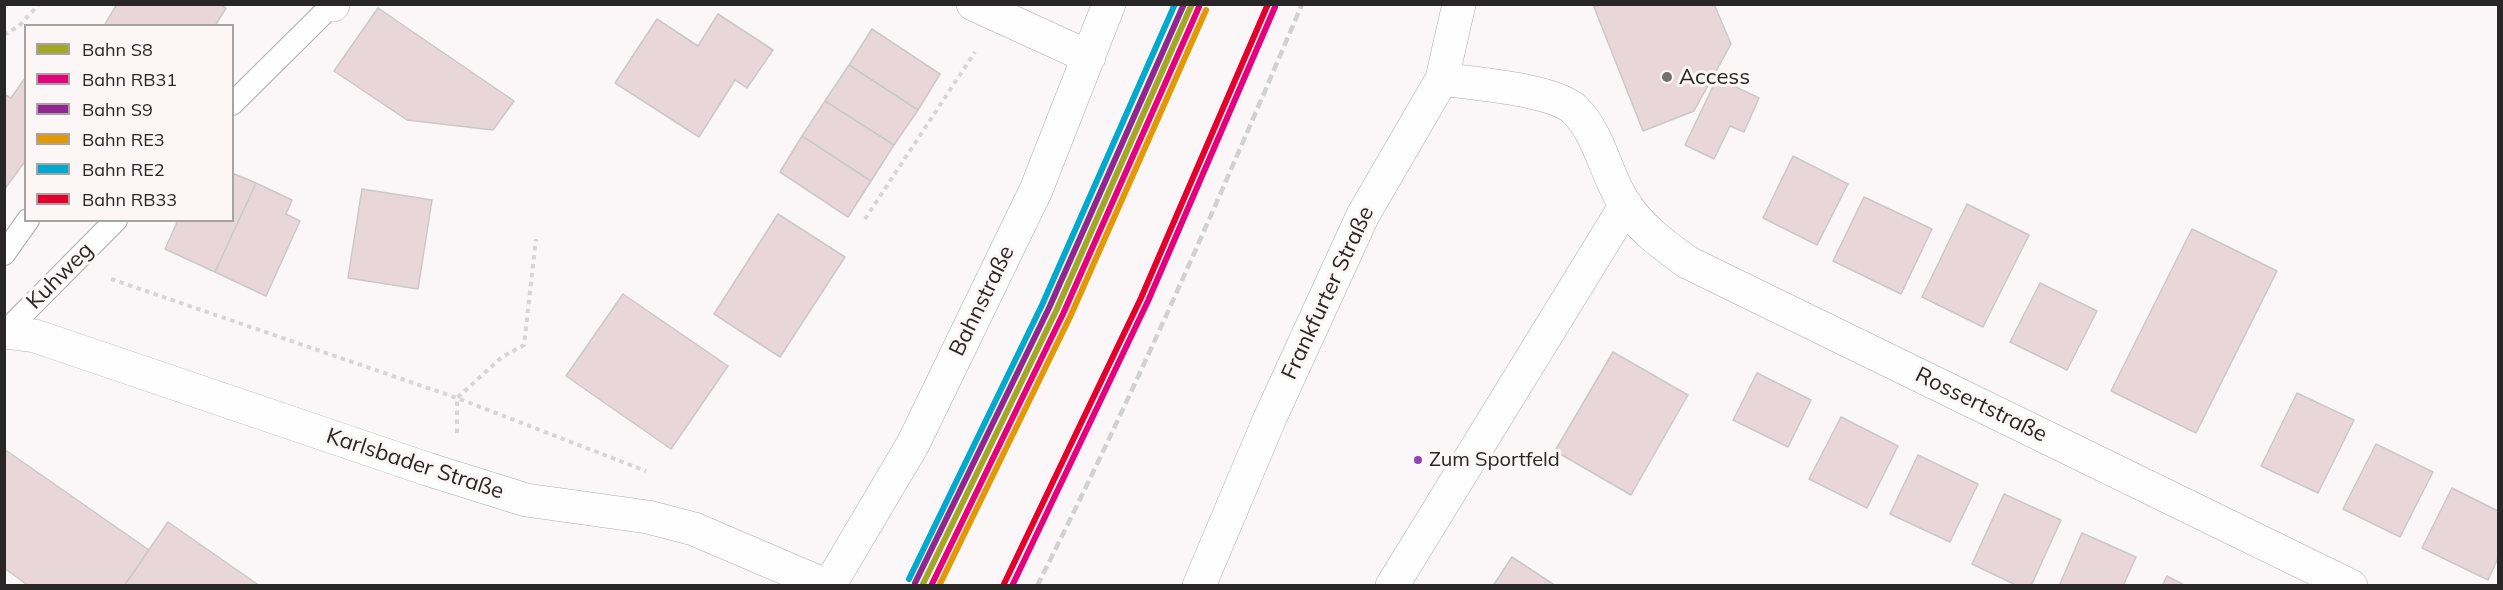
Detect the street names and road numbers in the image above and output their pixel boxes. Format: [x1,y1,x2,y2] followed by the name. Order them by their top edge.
[1276,202,1380,384] street label: Frankfurter Straße
[21,237,99,315] street label: Kuhweg
[944,242,1020,360] street label: Bahnstraße
[1911,362,2051,448] street label: Rossertstraße
[323,423,507,505] street label: Karlsbader Straße

